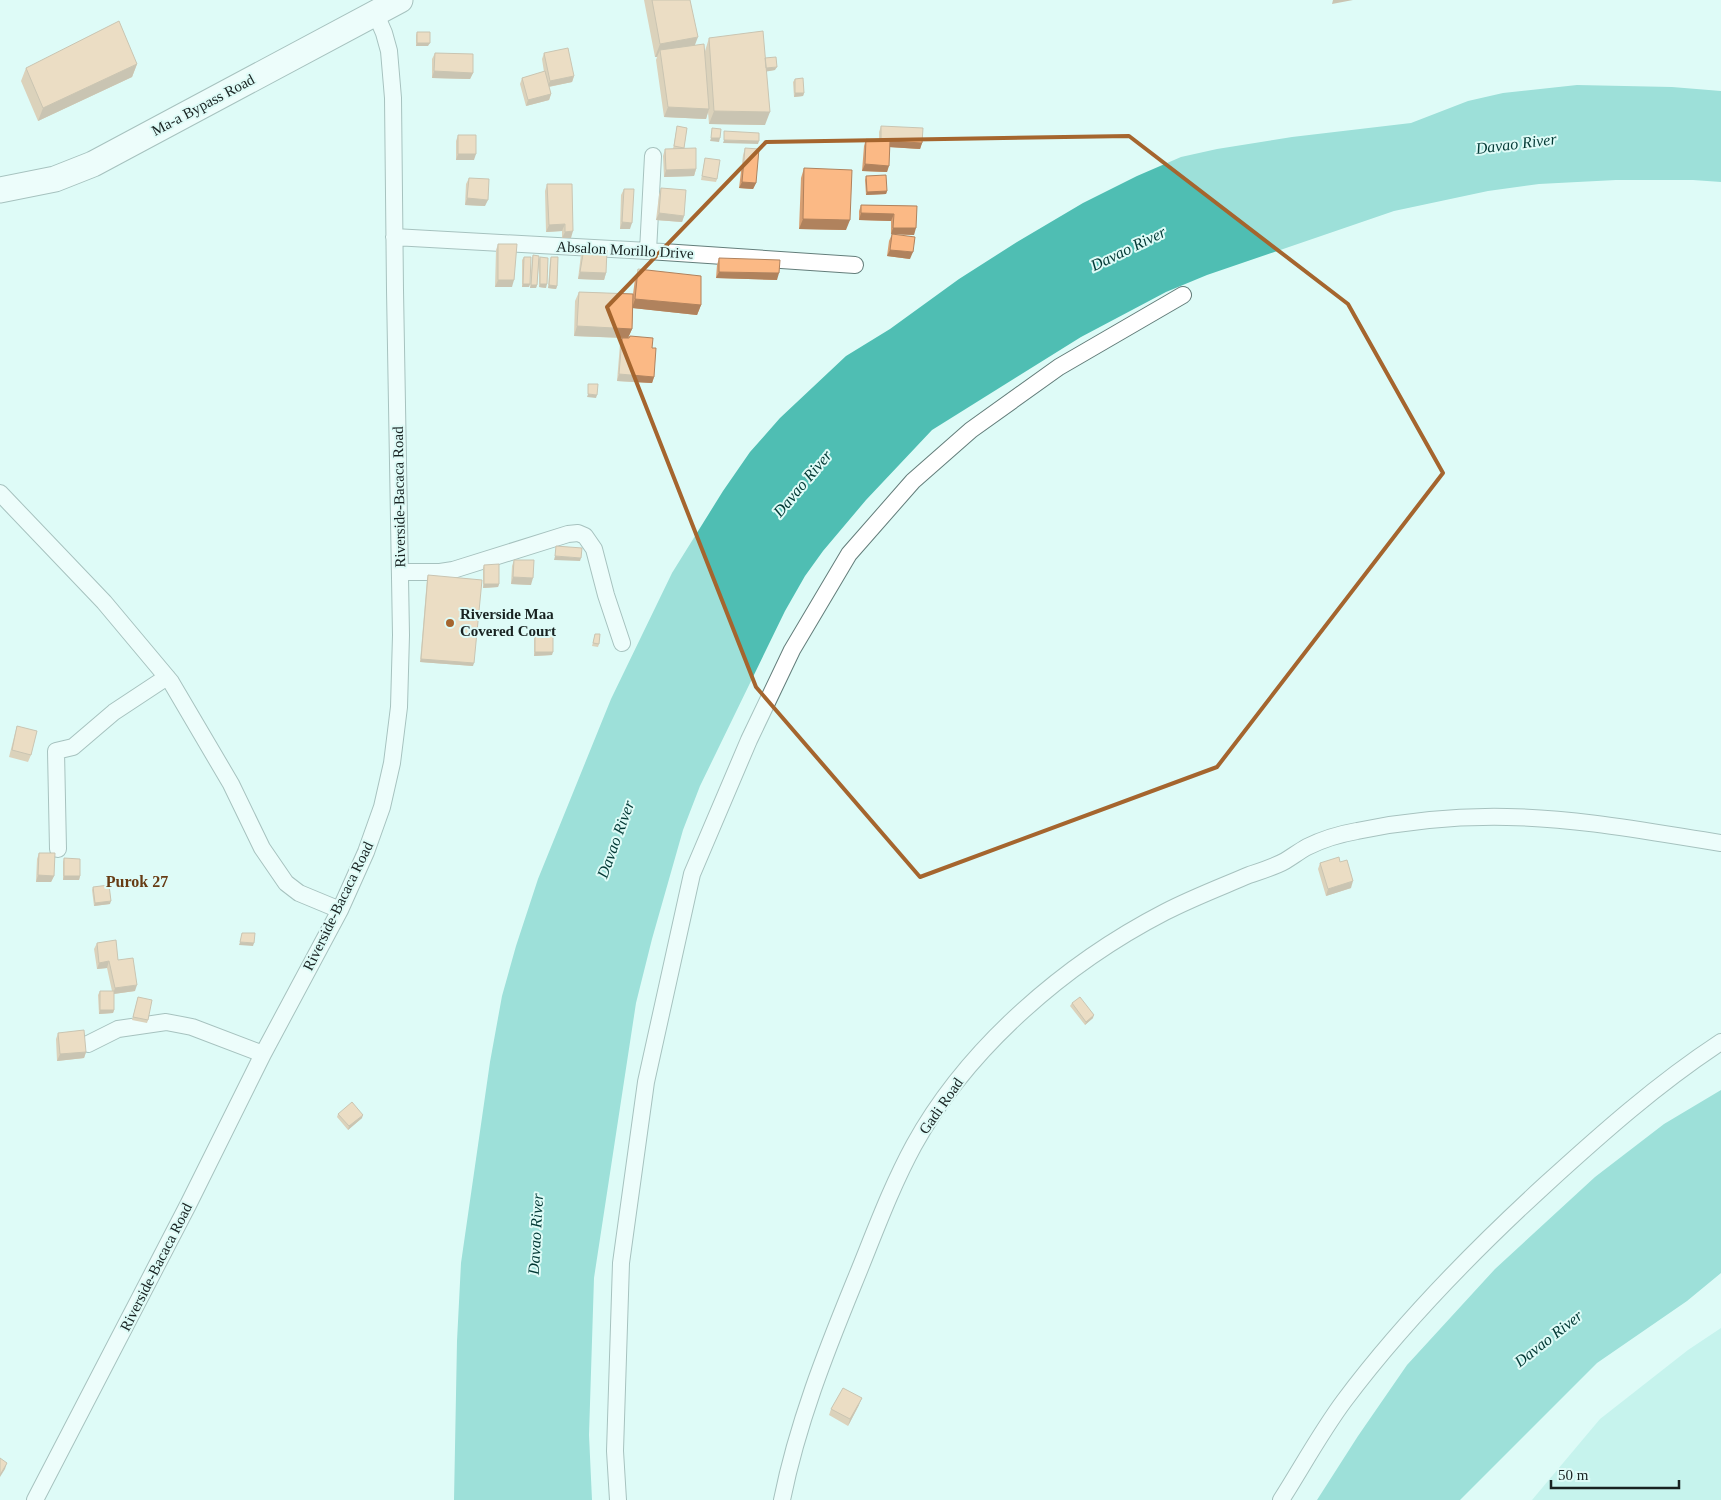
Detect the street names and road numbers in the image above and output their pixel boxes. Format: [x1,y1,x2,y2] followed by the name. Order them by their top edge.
[149,71,258,139] street label: Ma-a Bypass Road
[556,238,694,262] street label: Absalon Morillo Drive
[390,426,408,568] street label: Riverside-Bacaca Road
[300,839,376,973] street label: Riverside-Bacaca Road
[916,1075,966,1137] street label: Gadi Road
[117,1200,195,1334] street label: Riverside-Bacaca Road

